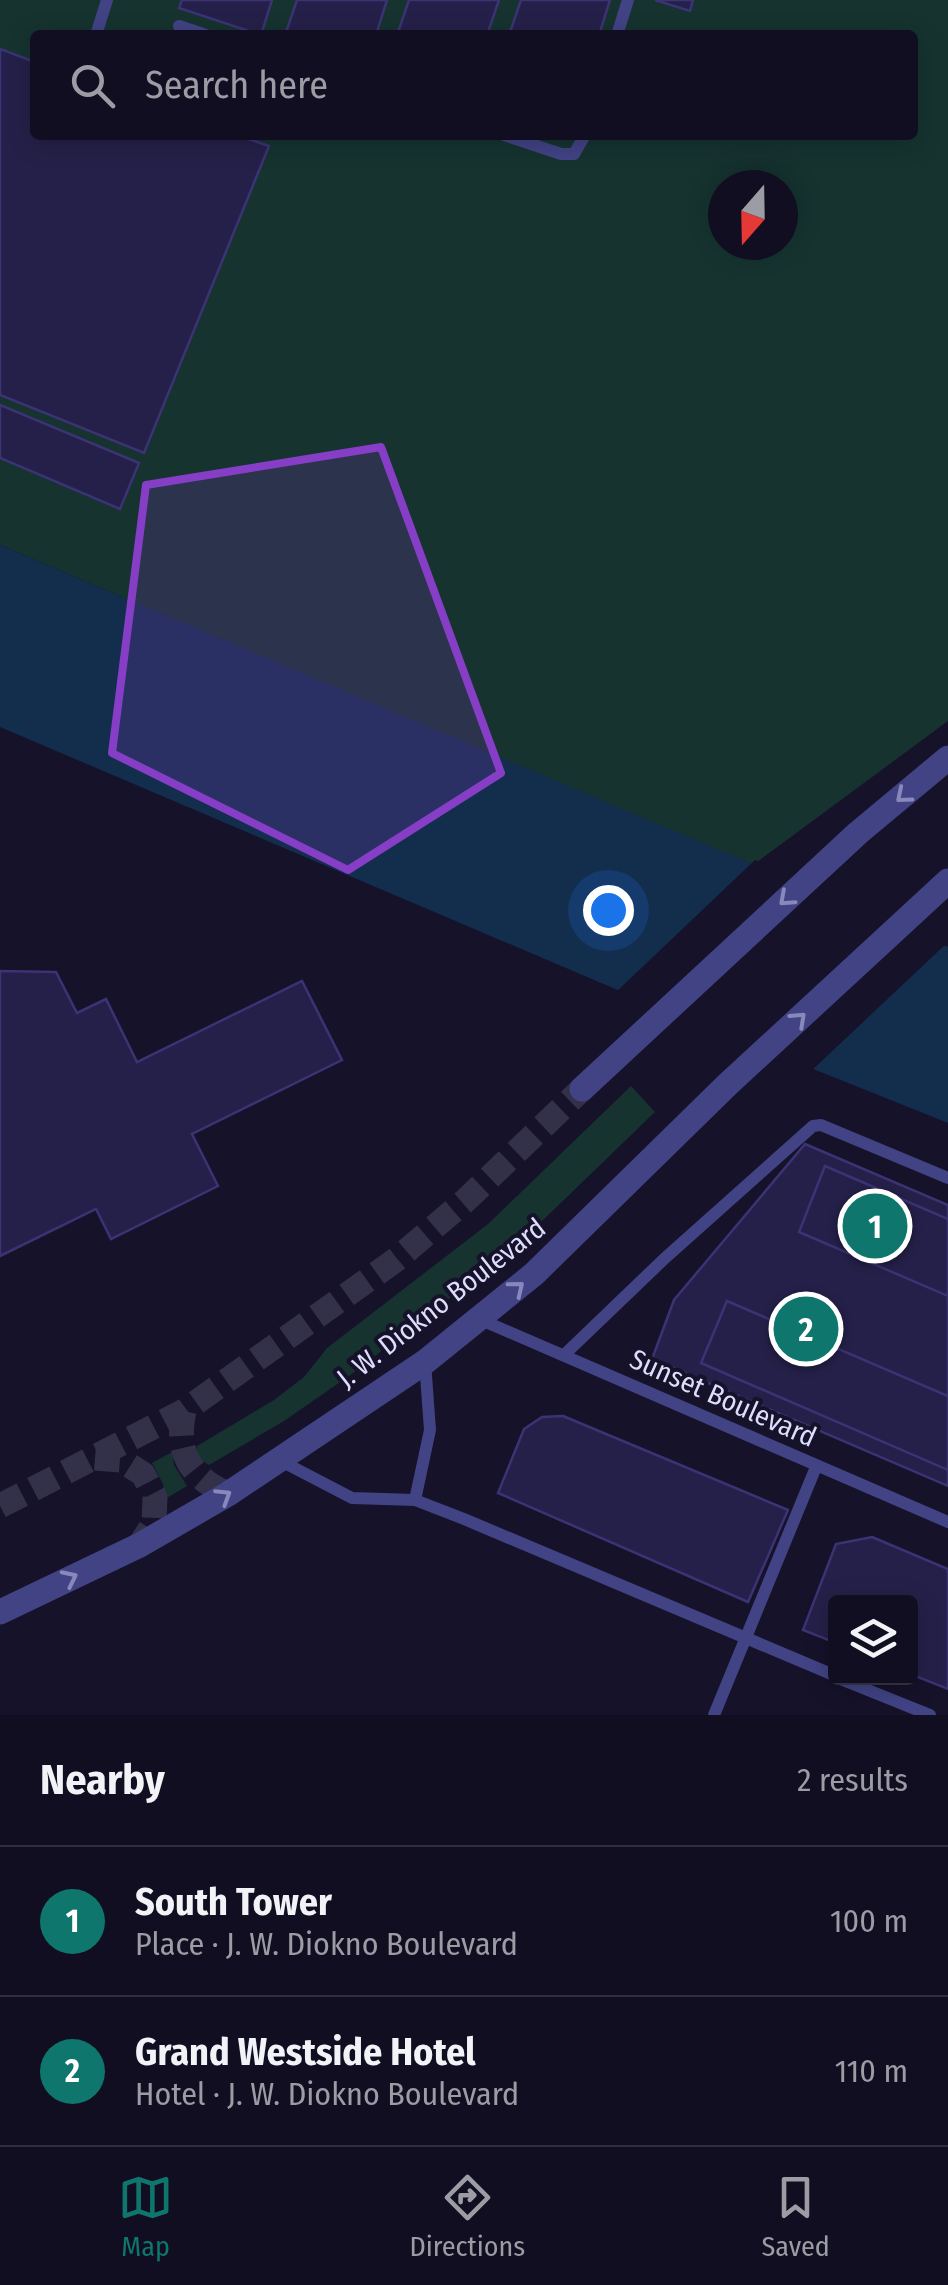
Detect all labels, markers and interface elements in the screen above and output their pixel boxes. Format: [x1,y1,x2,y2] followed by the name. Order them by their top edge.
[30,30,918,140] search box
[65,58,120,113] icon: search
[145,62,328,108] text: Search here
[708,170,798,260] north arrow
[896,784,914,802] one-way arrow
[583,885,634,936] your location
[779,887,798,905] one-way arrow
[787,1013,806,1031] one-way arrow
[842,1188,908,1264] pin: 1
[330,1211,552,1395] street label: J. W. Diokno Boulevard
[506,1282,524,1300] one-way arrow
[774,1292,838,1366] pin: 2
[625,1342,821,1454] street label: Sunset Boulevard
[213,1489,231,1508] one-way arrow
[60,1571,78,1591] one-way arrow
[828,1595,918,1685] map controls
[828,1595,918,1685] button: layers
[40,1755,165,1805] text: Nearby
[797,1761,908,1799] text: 2 results
[135,1879,332,1925] text: South Tower
[66,1902,79,1940] text: 1
[830,1902,908,1940] text: 100 m
[135,1925,518,1963] text: Place · J. W. Diokno Boulevard
[135,2029,476,2075] text: Grand Westside Hotel
[65,2052,80,2090] text: 2
[835,2052,908,2090] text: 110 m
[135,2075,519,2113] text: Hotel · J. W. Diokno Boulevard
[118,2170,173,2263] tab: Map
[409,2170,525,2263] tab: Directions
[761,2170,830,2263] tab: Saved

